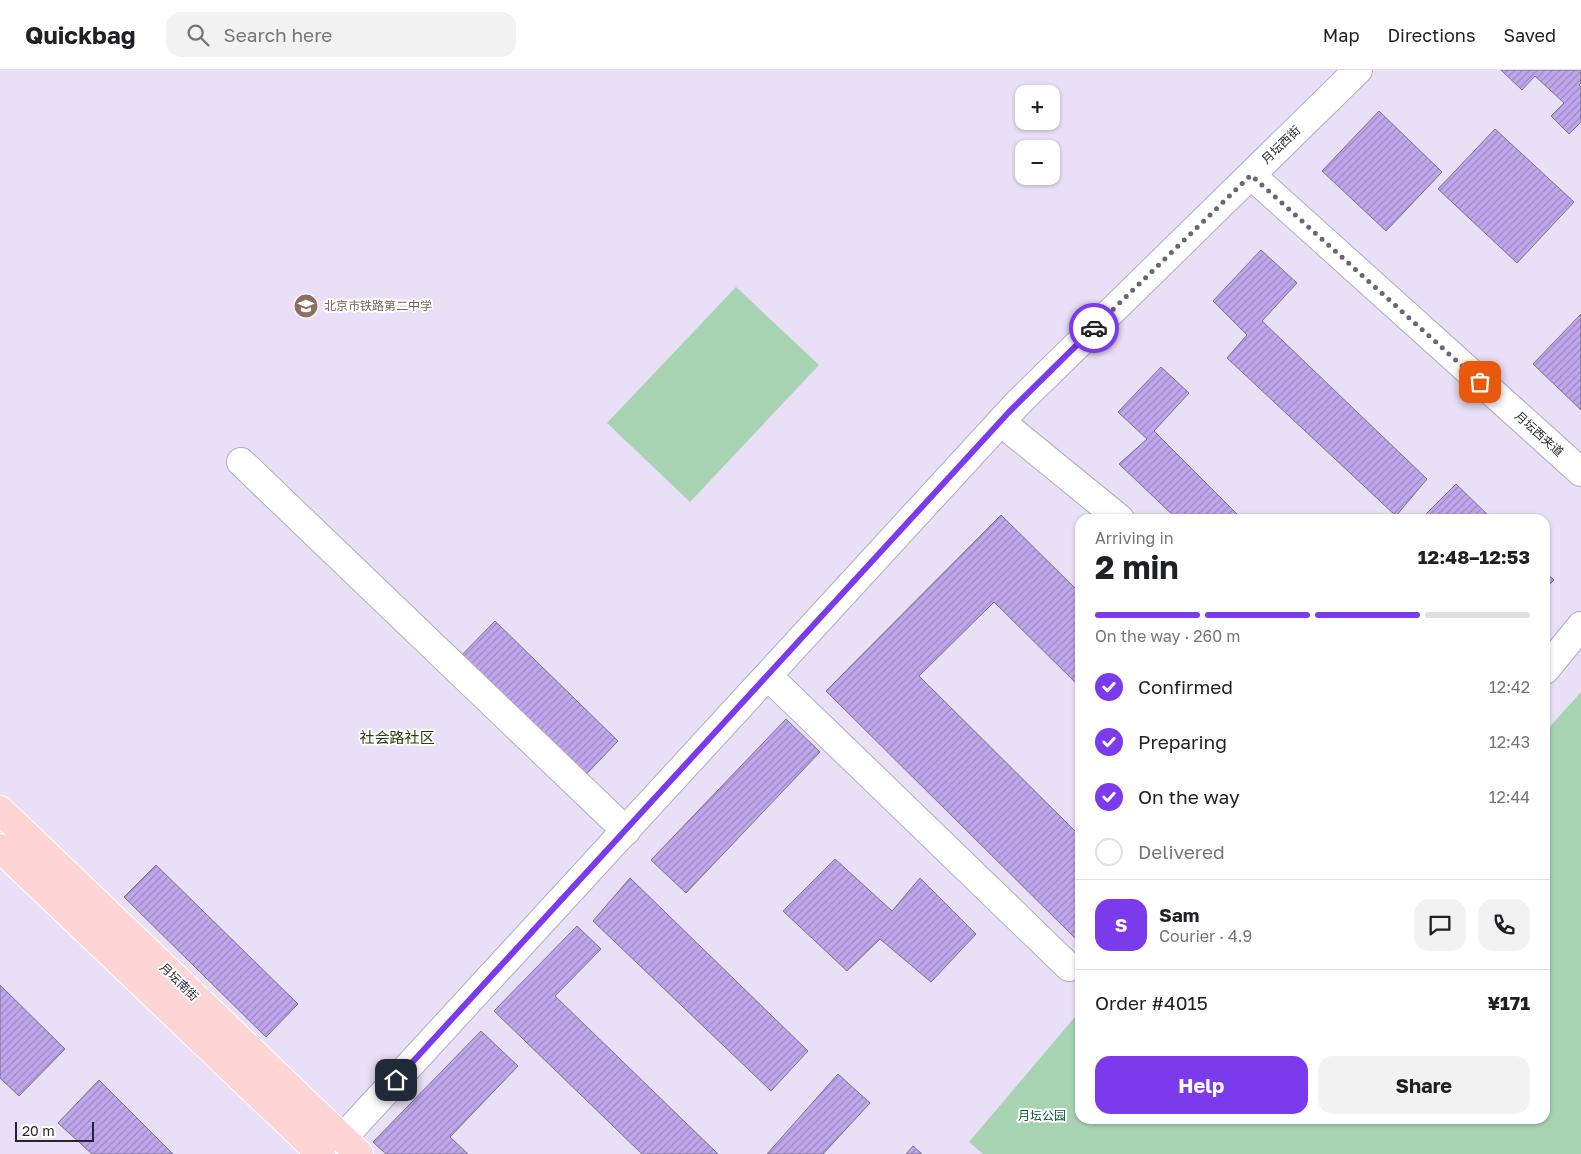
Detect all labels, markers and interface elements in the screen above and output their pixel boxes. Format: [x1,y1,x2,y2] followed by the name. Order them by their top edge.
[166,12,516,57] search box
[25,20,136,49] text: Quickbag
[184,21,212,49] icon: search
[224,23,332,46] text: Search here
[1323,24,1359,46] text: Map
[1387,24,1475,46] text: Directions
[1503,24,1556,46] text: Saved
[1015,85,1060,185] map controls
[1015,85,1060,130] button: +
[1258,123,1303,167] street label: 月坛西街
[1015,140,1060,185] button: −
[293,293,319,319] school or university icon: 北京市铁路第二中学
[324,298,432,313] place label: 北京市铁路第二中学
[1069,303,1119,353] courier
[1080,314,1108,342] icon: car
[1459,361,1501,403] pin
[1466,368,1494,396] icon: bag
[1512,408,1567,459] street label: 月坛西夹道
[1095,528,1174,548] text: Arriving in
[1418,545,1530,568] text: 12:48–12:53
[1095,548,1179,586] text: 2 min
[1095,626,1240,646] text: On the way · 260 m
[1095,673,1123,701] icon: check
[1138,675,1233,698] text: Confirmed
[1489,677,1530,697] text: 12:42
[359,728,435,746] district label: 社会路社区
[1095,728,1123,756] icon: check
[1138,730,1227,753] text: Preparing
[1489,732,1530,752] text: 12:43
[1095,783,1123,811] icon: check
[1138,785,1240,808] text: On the way
[1489,787,1530,807] text: 12:44
[1138,840,1225,863] text: Delivered
[1414,899,1466,951] button: chat
[1478,899,1530,951] button: phone
[1159,903,1199,926] text: Sam
[1115,913,1127,936] text: S
[1159,926,1252,946] text: Courier · 4.9
[157,960,202,1004] street label: 月坛南街
[1095,991,1208,1014] text: Order #4015
[1488,991,1530,1014] text: ¥171
[1095,1056,1308,1114] button: Help
[1318,1056,1530,1114] button: Share
[375,1059,417,1101] pin
[382,1066,410,1094] icon: home
[1018,1108,1066,1123] park label: 月坛公园
[15,1119,94,1142] scale bar
[22,1122,55,1139] text: 20 m

